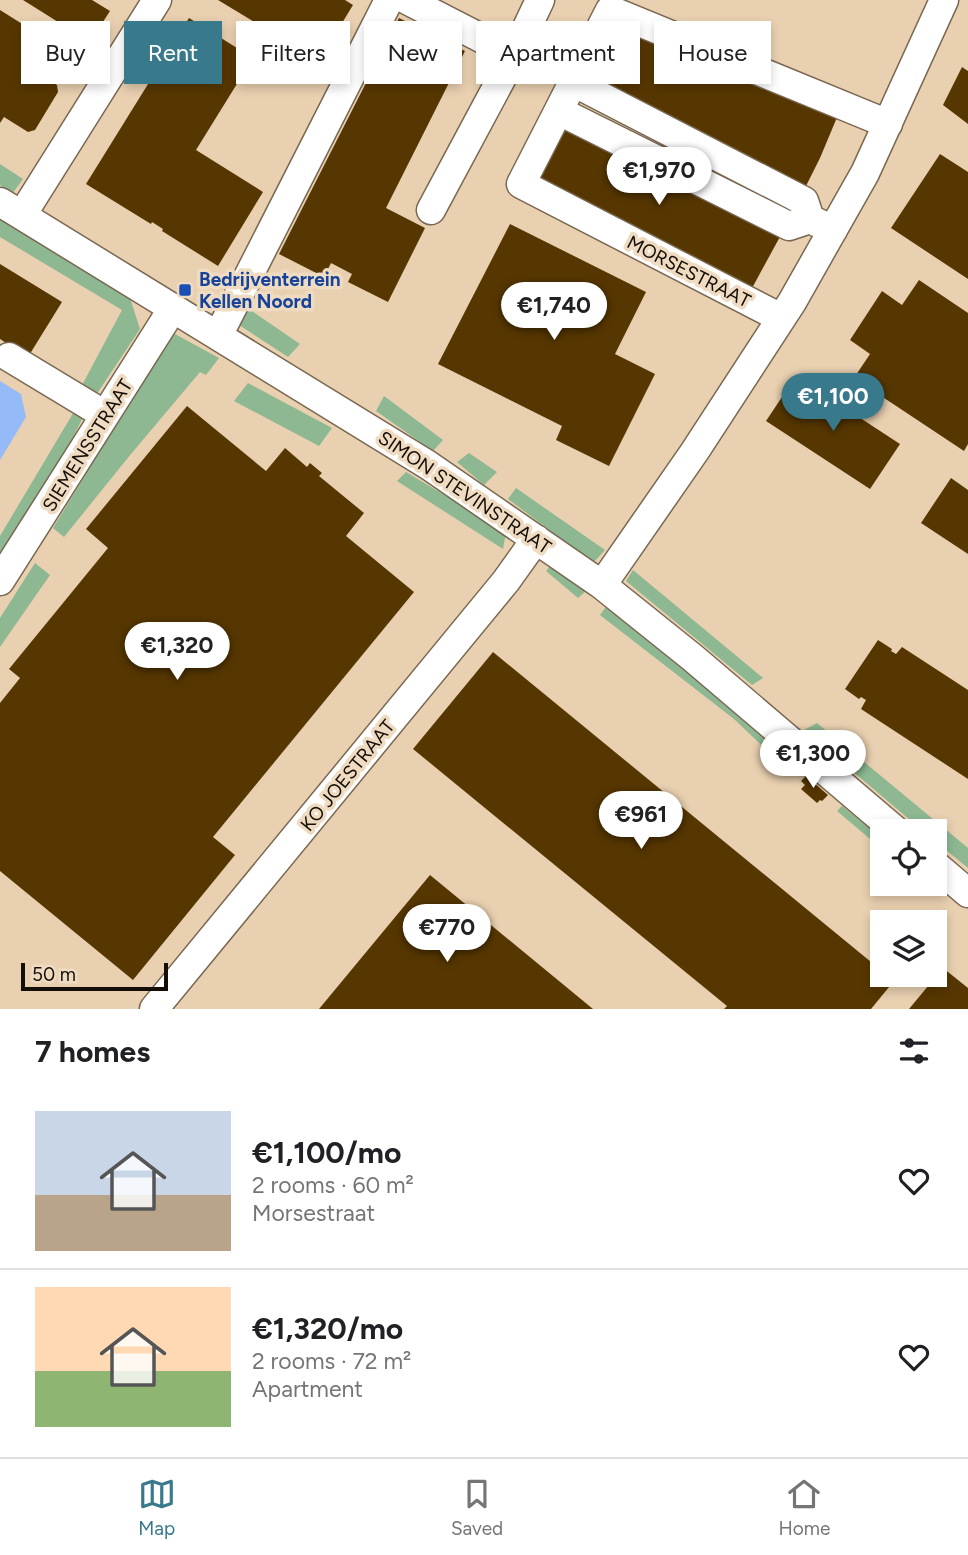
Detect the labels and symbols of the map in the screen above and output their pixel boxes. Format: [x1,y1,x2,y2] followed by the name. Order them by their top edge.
[602,148,716,207] pin: €1,970
[623,230,755,313] street label: MORSESTRAAT
[199,268,340,313] place label: Bedrijventerrein Kellen Noord
[177,282,193,298] marker: Bedrijventerrein Kellen Noord
[497,282,611,342] pin: €1,740
[37,374,138,516] street label: SIEMENSSTRAAT
[776,374,890,433] pin: €1,100
[374,426,556,559] street label: SIMON STEVINSTRAAT
[120,622,234,682] pin: €1,320
[295,715,400,836] street label: KO JOESTRAAT
[756,730,870,790] pin: €1,300
[600,792,682,851] pin: €961
[406,904,488,964] pin: €770
[21,960,168,992] scale bar

